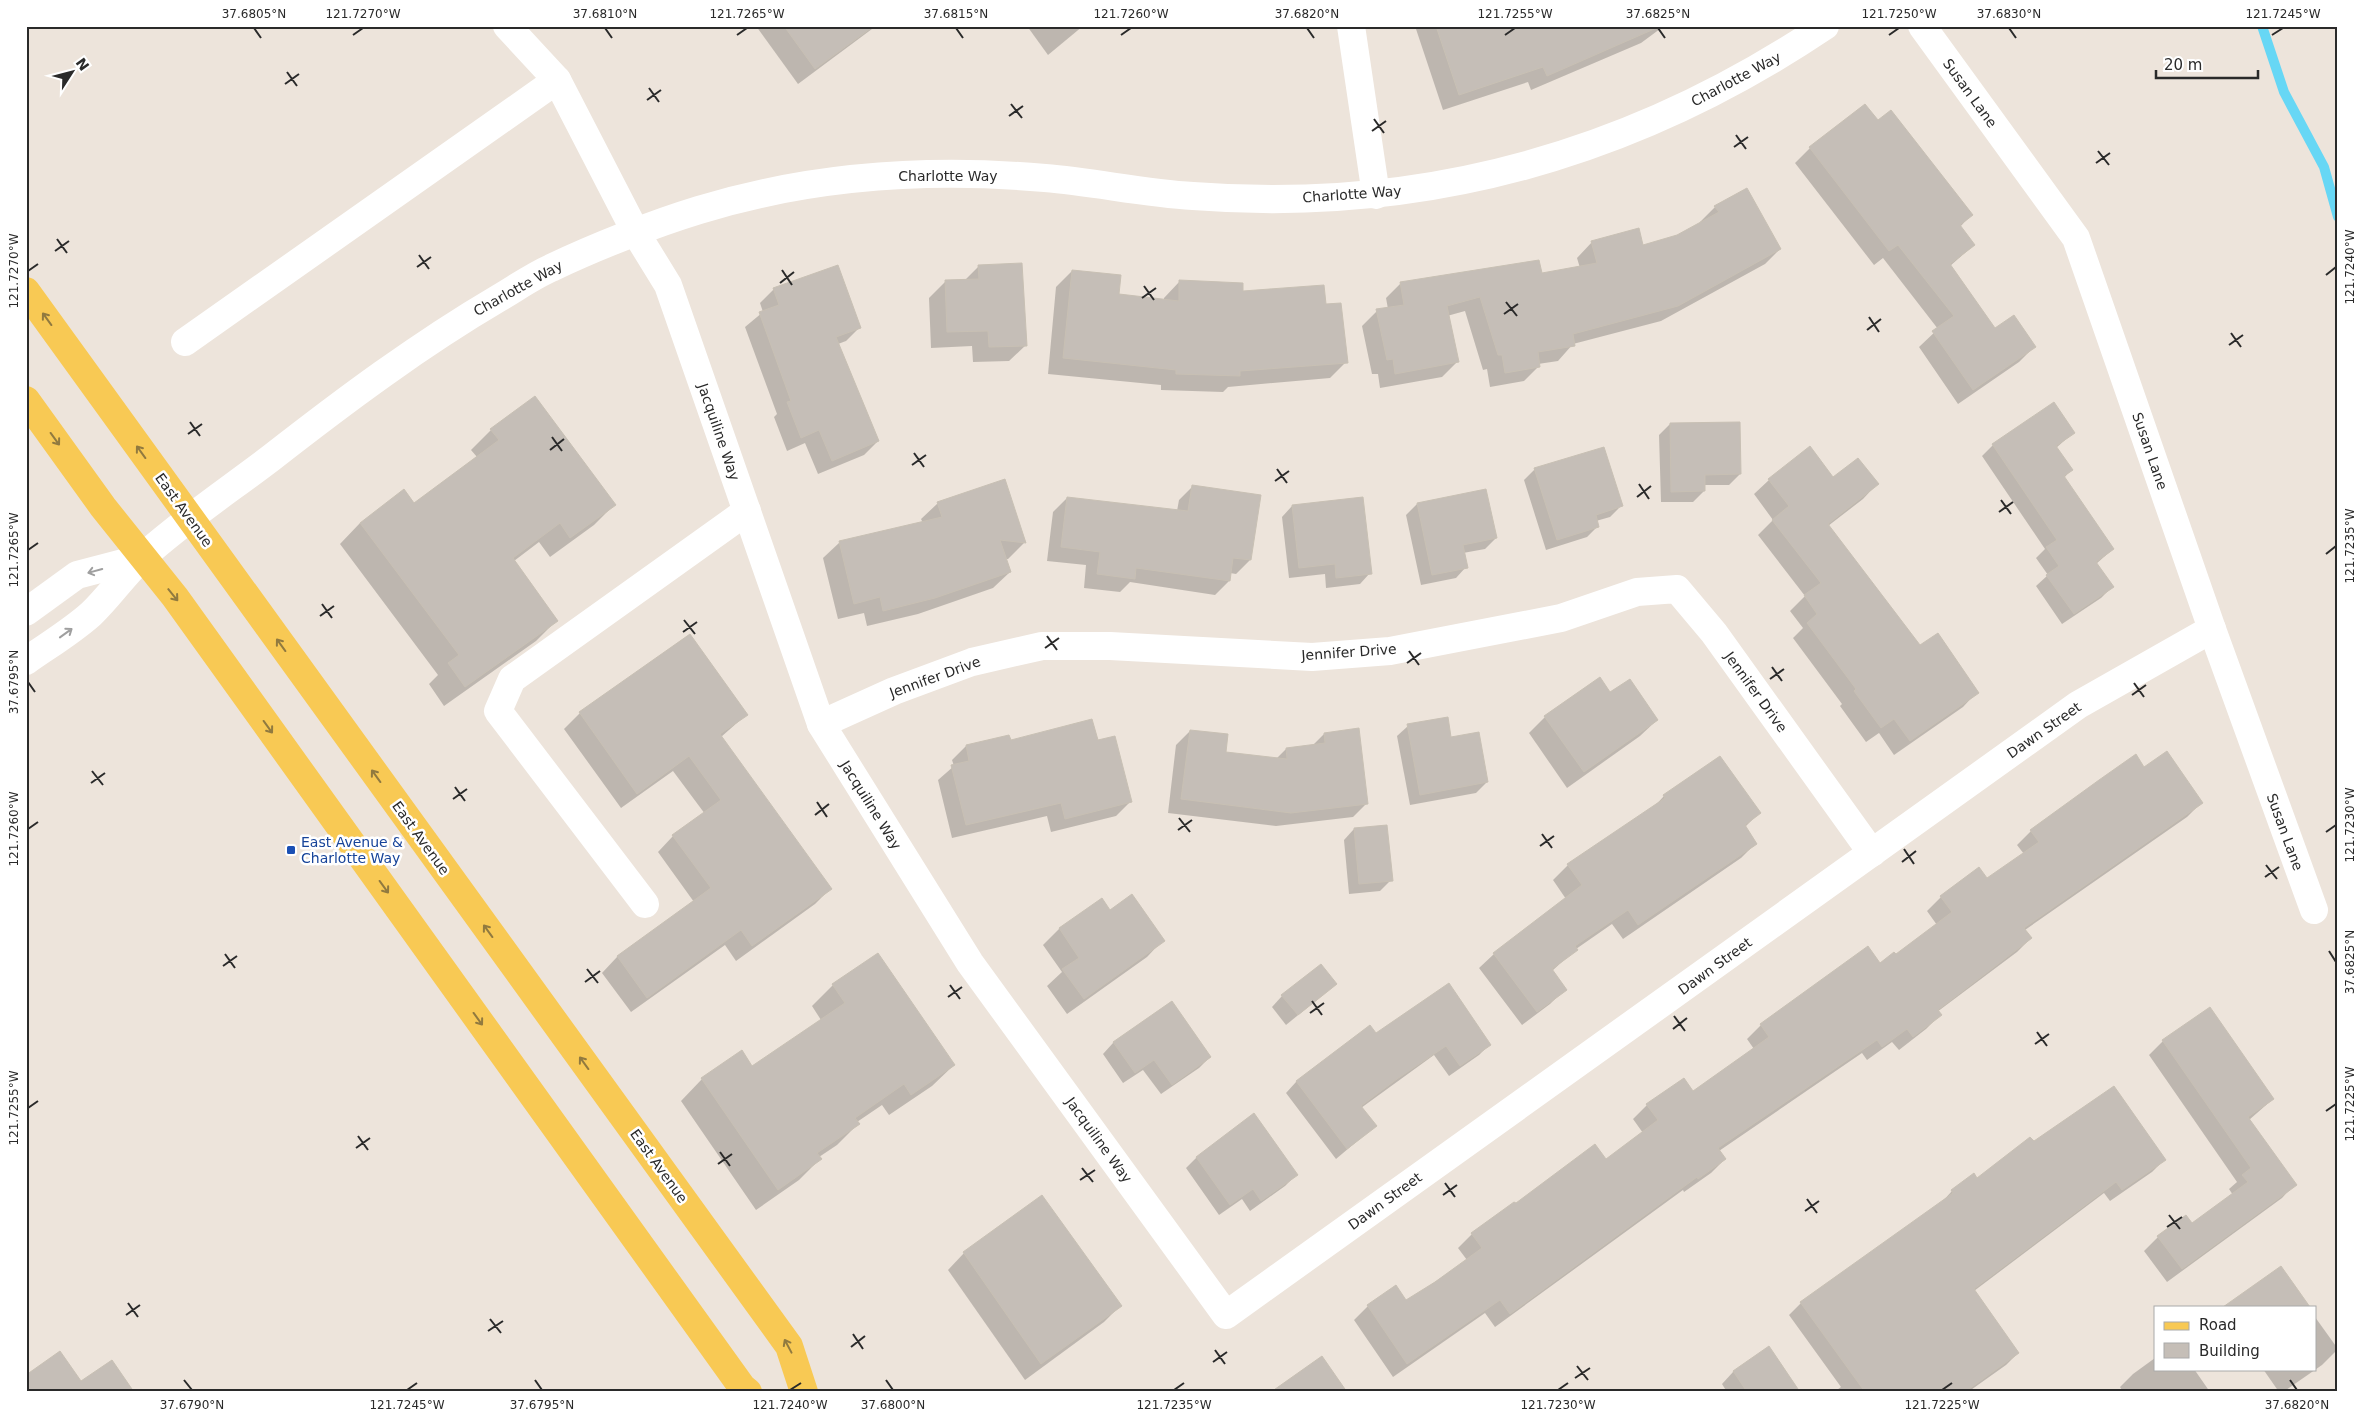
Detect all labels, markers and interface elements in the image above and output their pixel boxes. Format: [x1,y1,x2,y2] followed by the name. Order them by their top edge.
[222,7,286,21] text: 37.6805°N
[325,7,401,21] text: 121.7270°W
[573,7,637,21] text: 37.6810°N
[709,7,785,21] text: 121.7265°W
[924,7,988,21] text: 37.6815°N
[1093,7,1169,21] text: 121.7260°W
[1275,7,1339,21] text: 37.6820°N
[1477,7,1553,21] text: 121.7255°W
[1626,7,1690,21] text: 37.6825°N
[1861,7,1937,21] text: 121.7250°W
[1977,7,2041,21] text: 37.6830°N
[2245,7,2321,21] text: 121.7245°W
[48,48,98,98] north arrow
[2156,48,2259,80] scale bar
[1688,49,1784,109] street label: Charlotte Way
[73,55,92,74] text: N
[1940,56,2000,130] street label: Susan Lane
[2164,56,2202,74] text: 20 m
[898,168,998,184] street label: Charlotte Way
[1302,183,1402,205] street label: Charlotte Way
[2343,229,2357,305] text: 121.7240°W
[7,233,21,309] text: 121.7270°W
[471,257,565,319] street label: Charlotte Way
[42,313,52,327] one-way arrow
[695,380,743,483] street label: Jacquiline Way
[2129,410,2171,492] street label: Susan Lane
[50,432,60,446] one-way arrow
[136,445,146,459] one-way arrow
[152,470,216,550] street label: East Avenue
[2343,508,2357,584] text: 121.7235°W
[7,512,21,588] text: 121.7265°W
[87,566,103,576] one-way arrow
[167,588,178,601] one-way arrow
[59,627,72,638] one-way arrow
[276,638,286,652] one-way arrow
[1300,641,1397,663] street label: Jennifer Drive
[1721,648,1791,735] street label: Jennifer Drive
[7,650,21,714] text: 37.6795°N
[886,653,983,701] street label: Jennifer Drive
[2004,698,2085,761] street label: Dawn Street
[263,720,273,734] one-way arrow
[837,757,905,852] street label: Jacquiline Way
[371,770,382,783] one-way arrow
[2343,787,2357,863] text: 121.7230°W
[7,791,21,867] text: 121.7260°W
[2264,791,2306,873] street label: Susan Lane
[389,798,453,878] street label: East Avenue
[301,834,403,866] place label: East Avenue & Charlotte Way
[285,844,297,856] marker: East Avenue & Charlotte Way
[379,880,389,894] one-way arrow
[483,925,494,938] one-way arrow
[2343,930,2357,994] text: 37.6825°N
[1675,934,1755,998] street label: Dawn Street
[473,1012,483,1026] one-way arrow
[579,1056,589,1070] one-way arrow
[2343,1066,2357,1142] text: 121.7225°W
[7,1070,21,1146] text: 121.7255°W
[1062,1093,1135,1186] street label: Jacquiline Way
[627,1126,691,1206] street label: East Avenue
[1345,1169,1425,1233] street label: Dawn Street
[2154,1306,2316,1370] legend
[2199,1316,2237,1334] text: Road
[783,1339,792,1354] one-way arrow
[2199,1342,2260,1360] text: Building
[160,1398,224,1412] text: 37.6790°N
[369,1398,445,1412] text: 121.7245°W
[510,1398,574,1412] text: 37.6795°N
[752,1398,828,1412] text: 121.7240°W
[861,1398,925,1412] text: 37.6800°N
[1136,1398,1212,1412] text: 121.7235°W
[1520,1398,1596,1412] text: 121.7230°W
[1904,1398,1980,1412] text: 121.7225°W
[2265,1398,2329,1412] text: 37.6820°N

